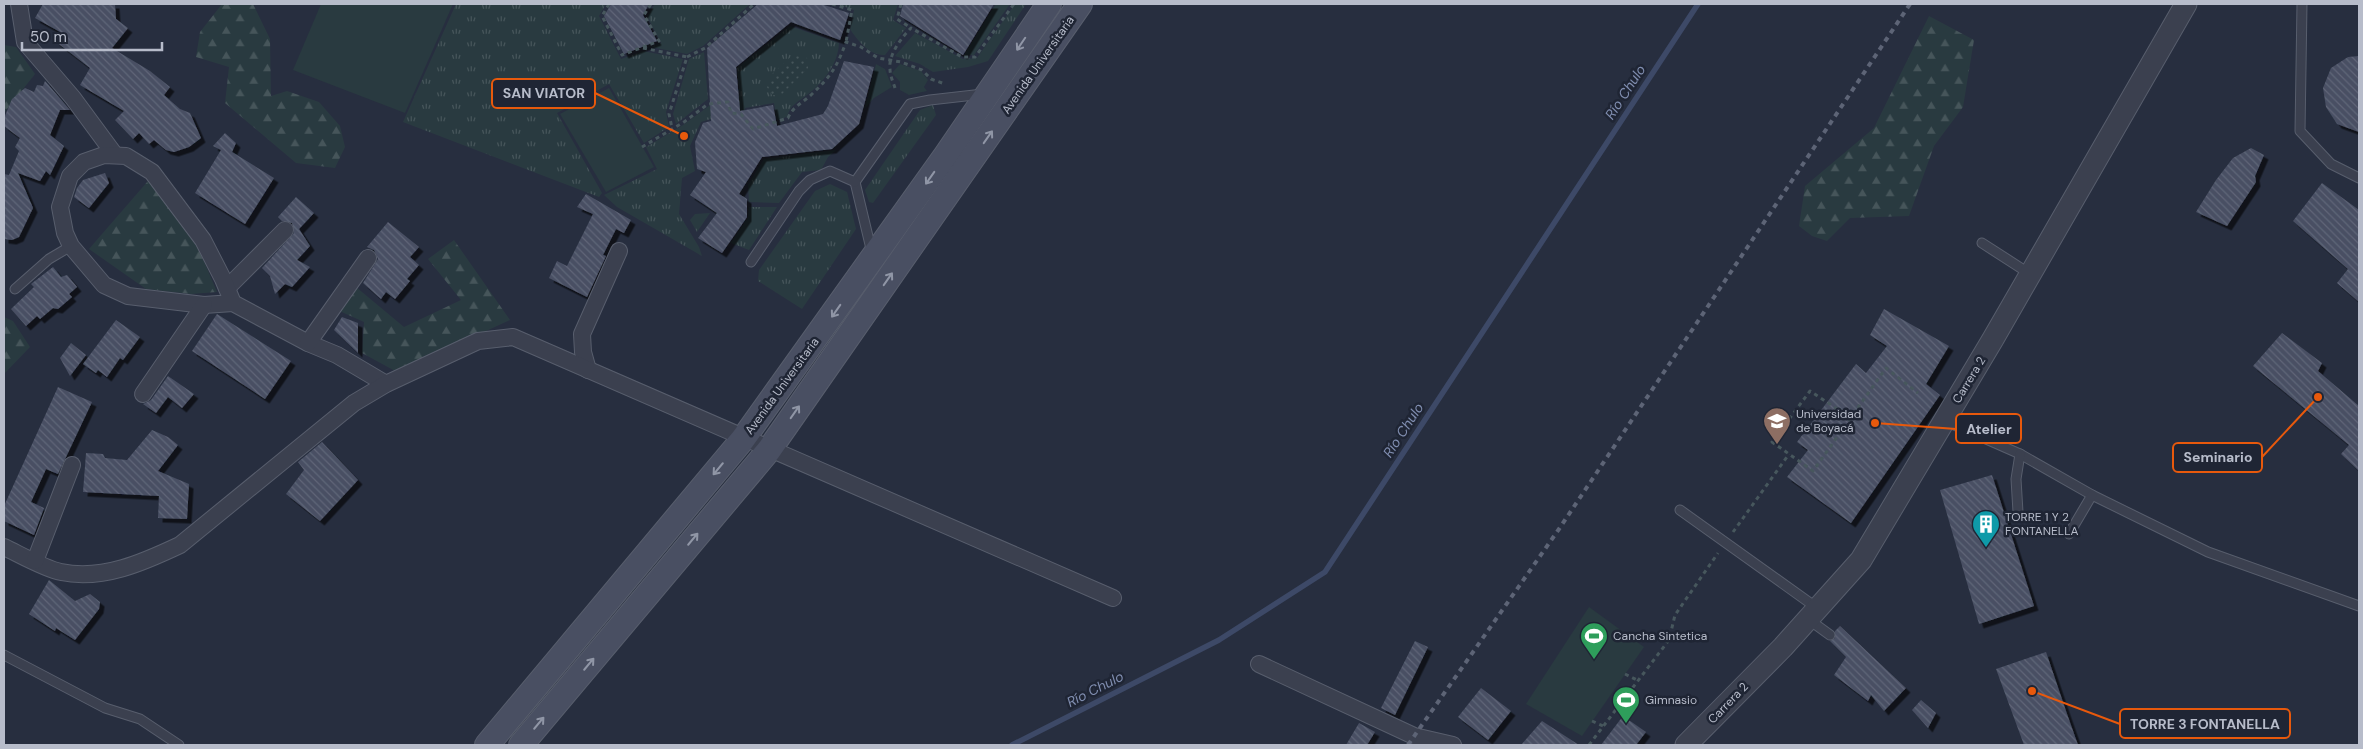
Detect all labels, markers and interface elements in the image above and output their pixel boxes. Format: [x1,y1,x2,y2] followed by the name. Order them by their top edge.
[998,13,1078,117] street label: Avenida Universitaria
[22,20,162,52] scale bar
[30,27,67,47] text: 50 m
[1016,37,1026,51] one-way arrow
[1601,61,1649,123] water label: Río Chulo
[492,79,595,108] callout: SAN VIATOR
[503,84,585,102] text: SAN VIATOR
[983,130,993,144] one-way arrow
[925,171,935,185] one-way arrow
[883,272,893,286] one-way arrow
[831,304,841,318] one-way arrow
[741,334,823,438] street label: Avenida Universitaria
[1949,354,1989,406] street label: Carrera 2
[1379,399,1427,461] water label: Río Chulo
[790,406,800,420] one-way arrow
[1762,406,1792,445] school or university icon: Universidad de Boyacá
[1796,406,1861,436] place label: Universidad de Boyacá
[1956,414,2021,443] callout: Atelier
[1966,420,2012,438] text: Atelier
[2173,443,2262,472] callout: Seminario
[2184,448,2252,466] text: Seminario
[712,463,724,476] one-way arrow
[1971,509,2001,548] building icon: TORRE 1 Y 2 FONTANELLA
[2005,509,2078,539] place label: TORRE 1 Y 2 FONTANELLA
[688,533,699,546] one-way arrow
[1579,621,1609,660] sports icon: Cancha Sintetica
[1613,628,1707,644] place label: Cancha Sintetica
[583,658,594,671] one-way arrow
[1064,667,1126,711] water label: Río Chulo
[1704,679,1752,727] street label: Carrera 2
[1611,685,1641,724] sports icon: Gimnasio
[1645,692,1697,708] place label: Gimnasio
[2120,709,2290,738] callout: TORRE 3 FONTANELLA
[2130,715,2280,733] text: TORRE 3 FONTANELLA
[533,717,544,730] one-way arrow

